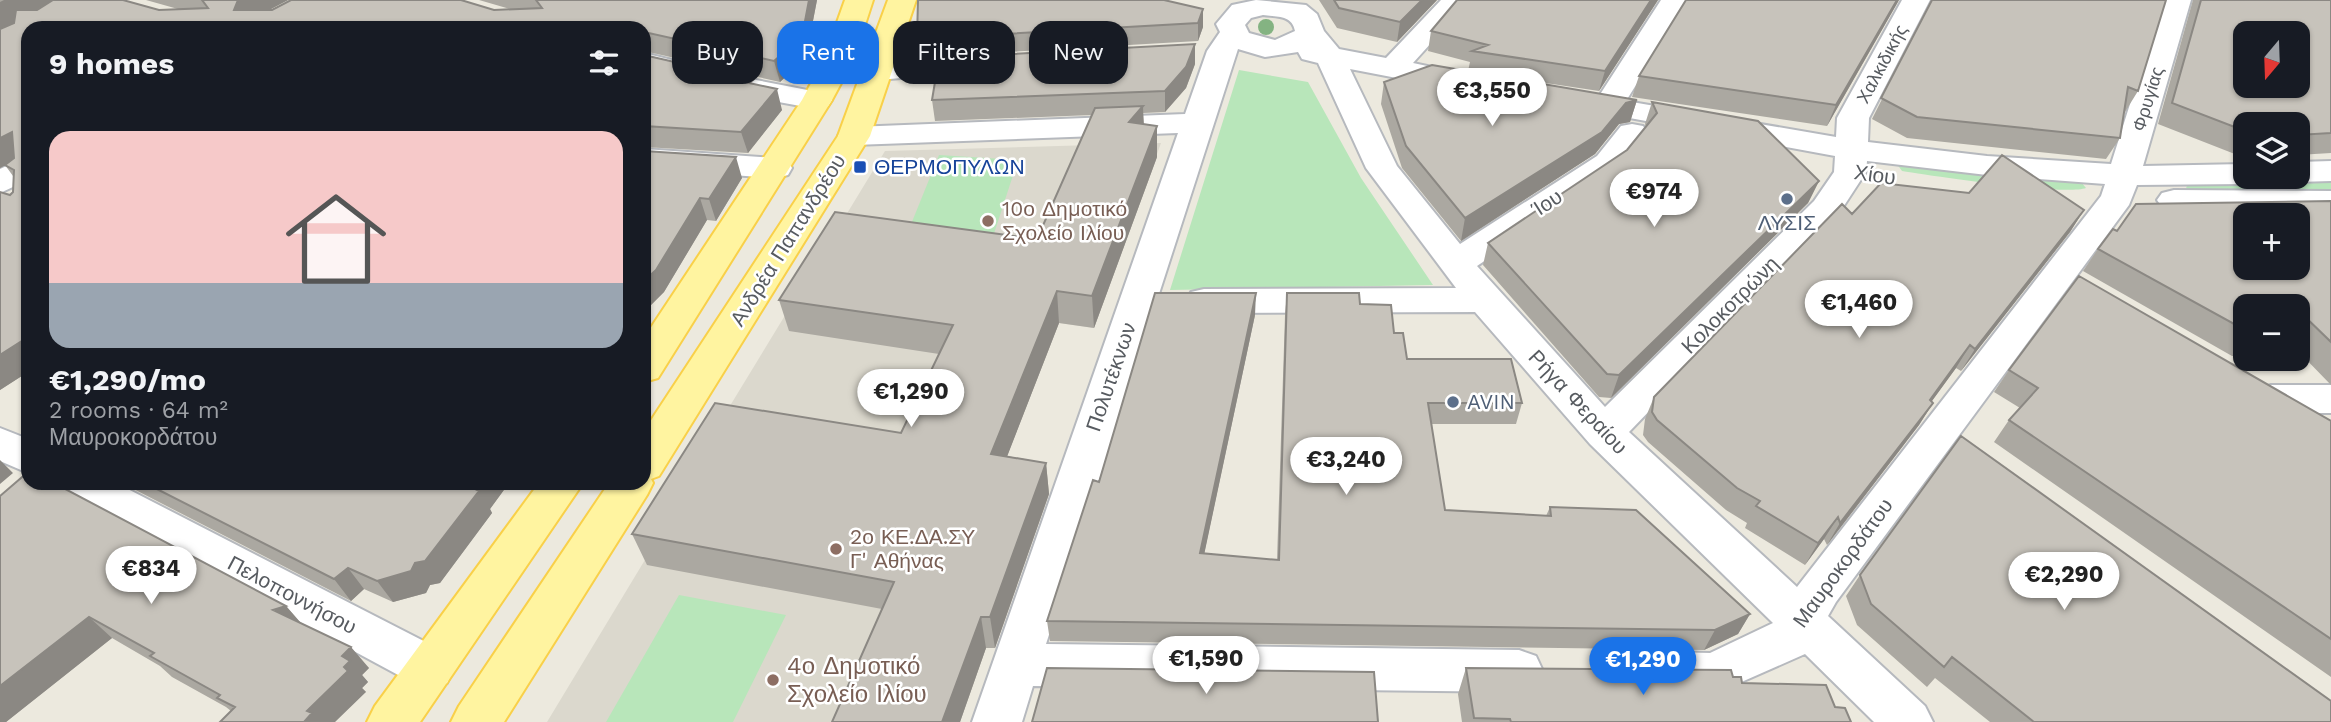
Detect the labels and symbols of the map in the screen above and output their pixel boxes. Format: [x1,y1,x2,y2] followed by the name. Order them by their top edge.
[1852,21,1911,107] street label: Χαλκιδικής
[2233,21,2310,98] north arrow
[2128,64,2167,134] street label: Φρυγίας
[1435,68,1549,128] pin: €3,550
[725,149,851,330] street label: Ανδρέα Παπανδρέου
[874,154,1025,179] place label: ΘΕΡΜΟΠΥΛΩΝ
[852,159,868,175] marker: ΘΕΡΜΟΠΥΛΩΝ
[1853,159,1898,190] street label: Χίου
[1613,170,1695,229] pin: €974
[1526,184,1567,222] street label: Ίου
[1779,191,1795,207] marker: ΛΥΣΙΣ
[1002,196,1127,245] place label: 10ο Δημοτικό Σχολείο Ιλίου
[1758,210,1816,235] place label: ΛΥΣΙΣ
[980,213,996,229] marker: 10ο Δημοτικό Σχολείο Ιλίου
[1676,251,1784,359] street label: Κολοκοτρώνη
[1802,280,1916,340] pin: €1,460
[1080,319,1141,435] street label: Πολυτέκνων
[1524,344,1633,459] street label: Ρήγα Φεραίου
[854,370,968,429] pin: €1,290
[1467,389,1515,414] place label: AVIN
[1445,394,1461,410] marker: AVIN
[1289,438,1403,497] pin: €3,240
[1787,493,1898,632] street label: Μαυροκορδάτου
[850,524,975,573] place label: 2ο ΚΕ.ΔΑ.ΣΥ Γ' Αθήνας
[828,541,844,557] marker: 2ο ΚΕ.ΔΑ.ΣΥ Γ' Αθήνας
[110,546,192,606] pin: €834
[224,550,361,639] street label: Πελοποννήσου
[2007,552,2121,612] pin: €2,290
[1149,636,1263,696] pin: €1,590
[1586,638,1700,697] pin: €1,290
[787,652,927,708] place label: 4ο Δημοτικό Σχολείο Ιλίου
[765,672,781,688] marker: 4ο Δημοτικό Σχολείο Ιλίου

